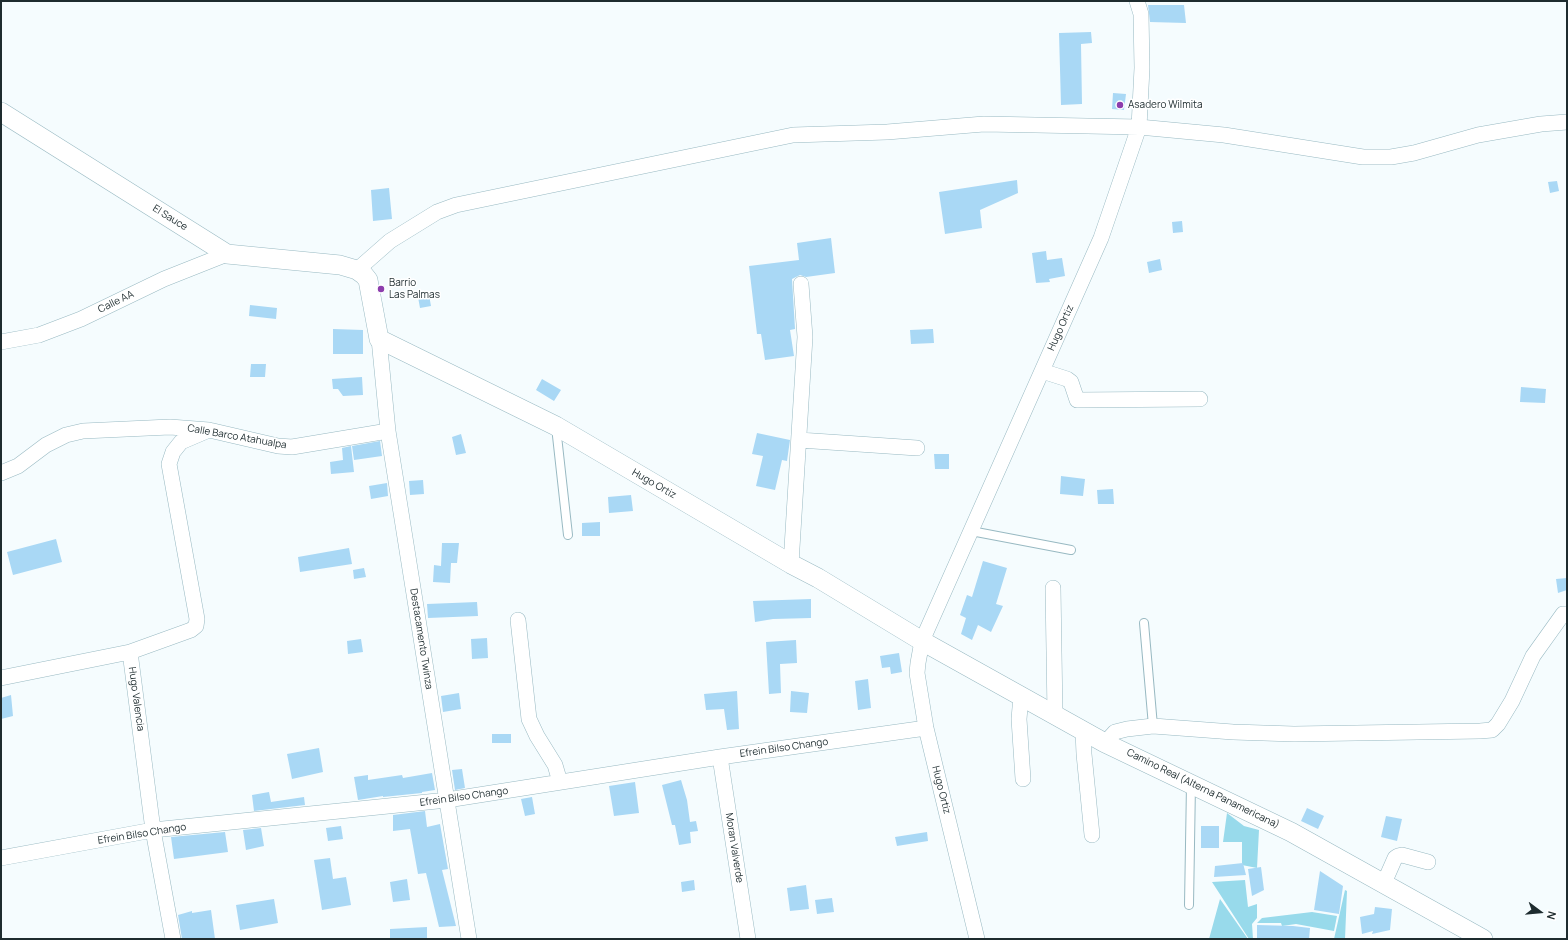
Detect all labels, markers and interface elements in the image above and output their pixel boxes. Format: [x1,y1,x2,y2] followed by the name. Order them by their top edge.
[1128,99,1203,111] place label: Asadero Wilmita
[1115,100,1125,110] marker: Asadero Wilmita
[150,203,190,233] street label: El Sauce
[389,277,440,300] place label: Barrio Las Palmas
[376,284,386,294] marker: Barrio Las Palmas
[96,288,136,316] street label: Calle AA
[1046,303,1076,353] street label: Hugo Ortiz
[186,422,288,452] street label: Calle Barco Atahualpa
[630,467,678,501] street label: Hugo Ortiz
[407,588,435,690] street label: Destacamento Twinza
[126,666,146,732] street label: Hugo Valencia
[739,736,829,760] street label: Efrein Bilso Chango
[1125,747,1281,831] street label: Camino Real (Alterna Panamericana)
[929,765,953,815] street label: Hugo Ortiz
[419,785,509,809] street label: Efrein Bilso Chango
[723,812,745,884] street label: Moran Valverde
[97,821,187,847] street label: Efrein Bilso Chango
[1520,892,1560,932] north arrow
[1544,910,1560,921] text: N

